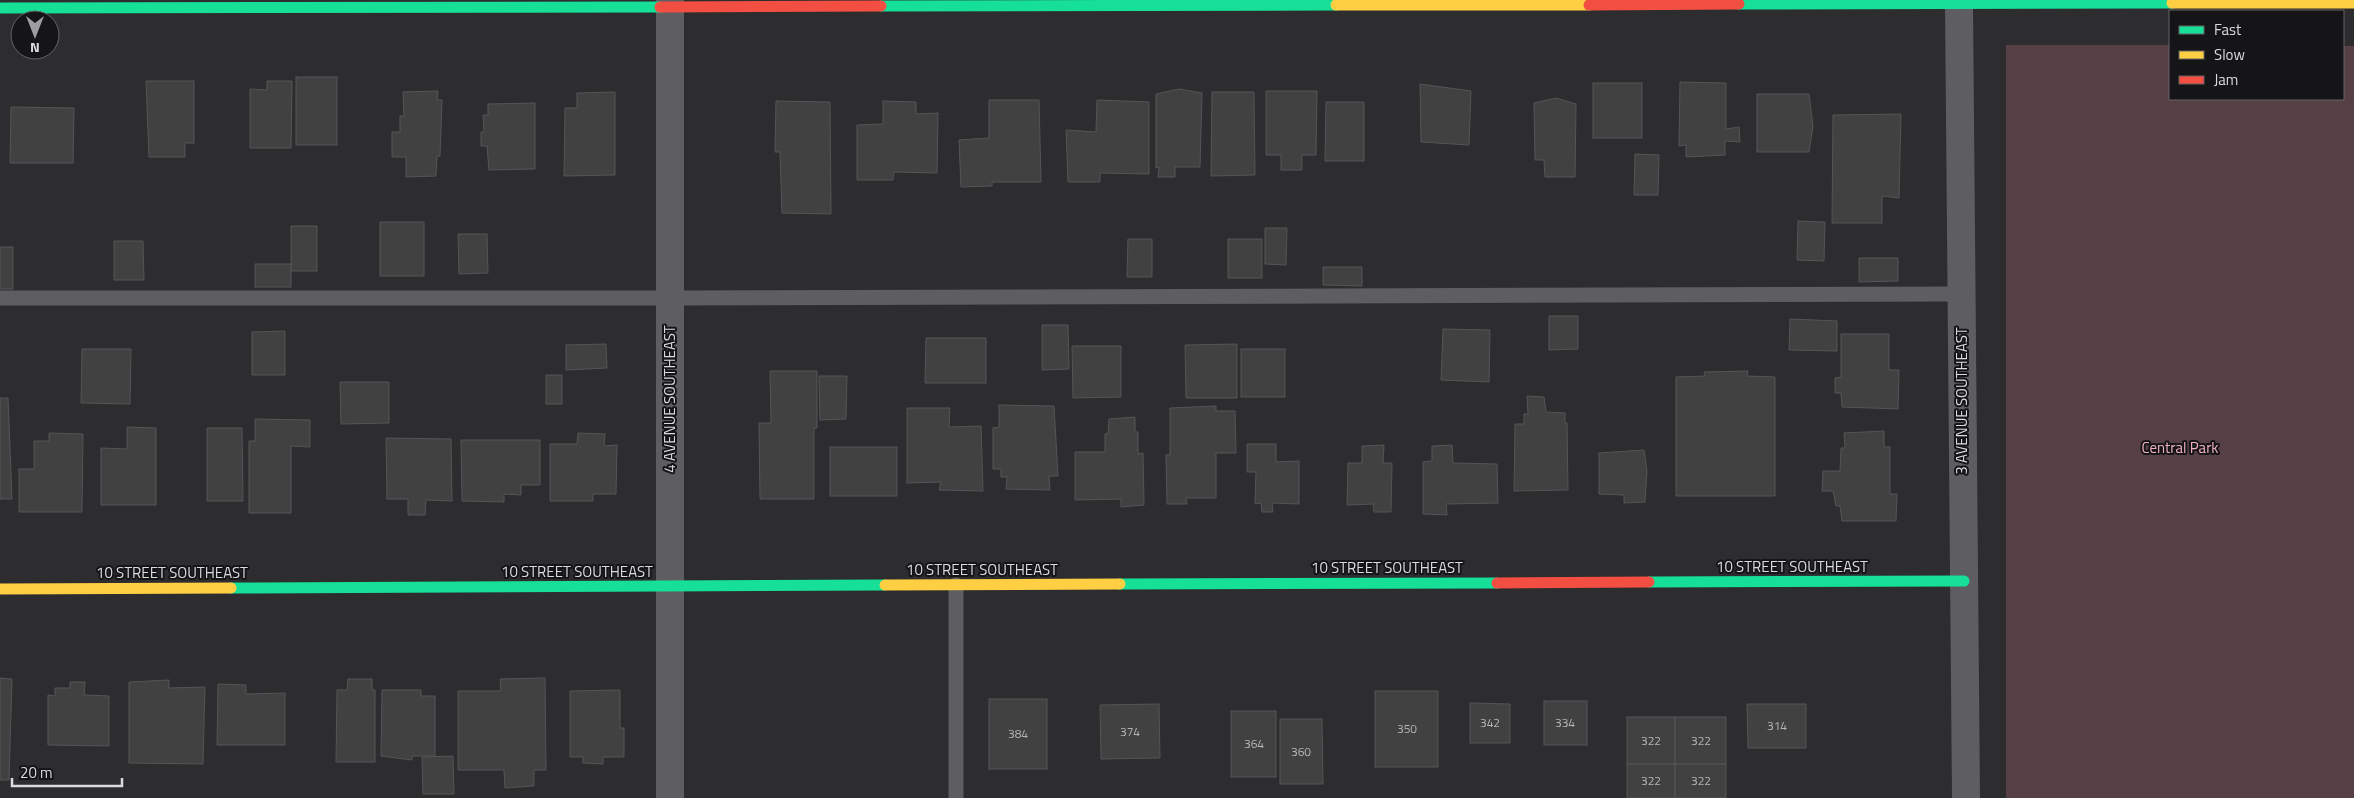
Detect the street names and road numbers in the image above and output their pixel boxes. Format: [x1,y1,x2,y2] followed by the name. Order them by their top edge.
[658,325,681,473] street label: 4 AVENUE SOUTHEAST
[1950,327,1973,475] street label: 3 AVENUE SOUTHEAST
[1716,555,1868,578] street label: 10 STREET SOUTHEAST
[1311,556,1463,579] street label: 10 STREET SOUTHEAST
[906,558,1058,581] street label: 10 STREET SOUTHEAST
[501,560,653,583] street label: 10 STREET SOUTHEAST
[96,561,248,584] street label: 10 STREET SOUTHEAST

